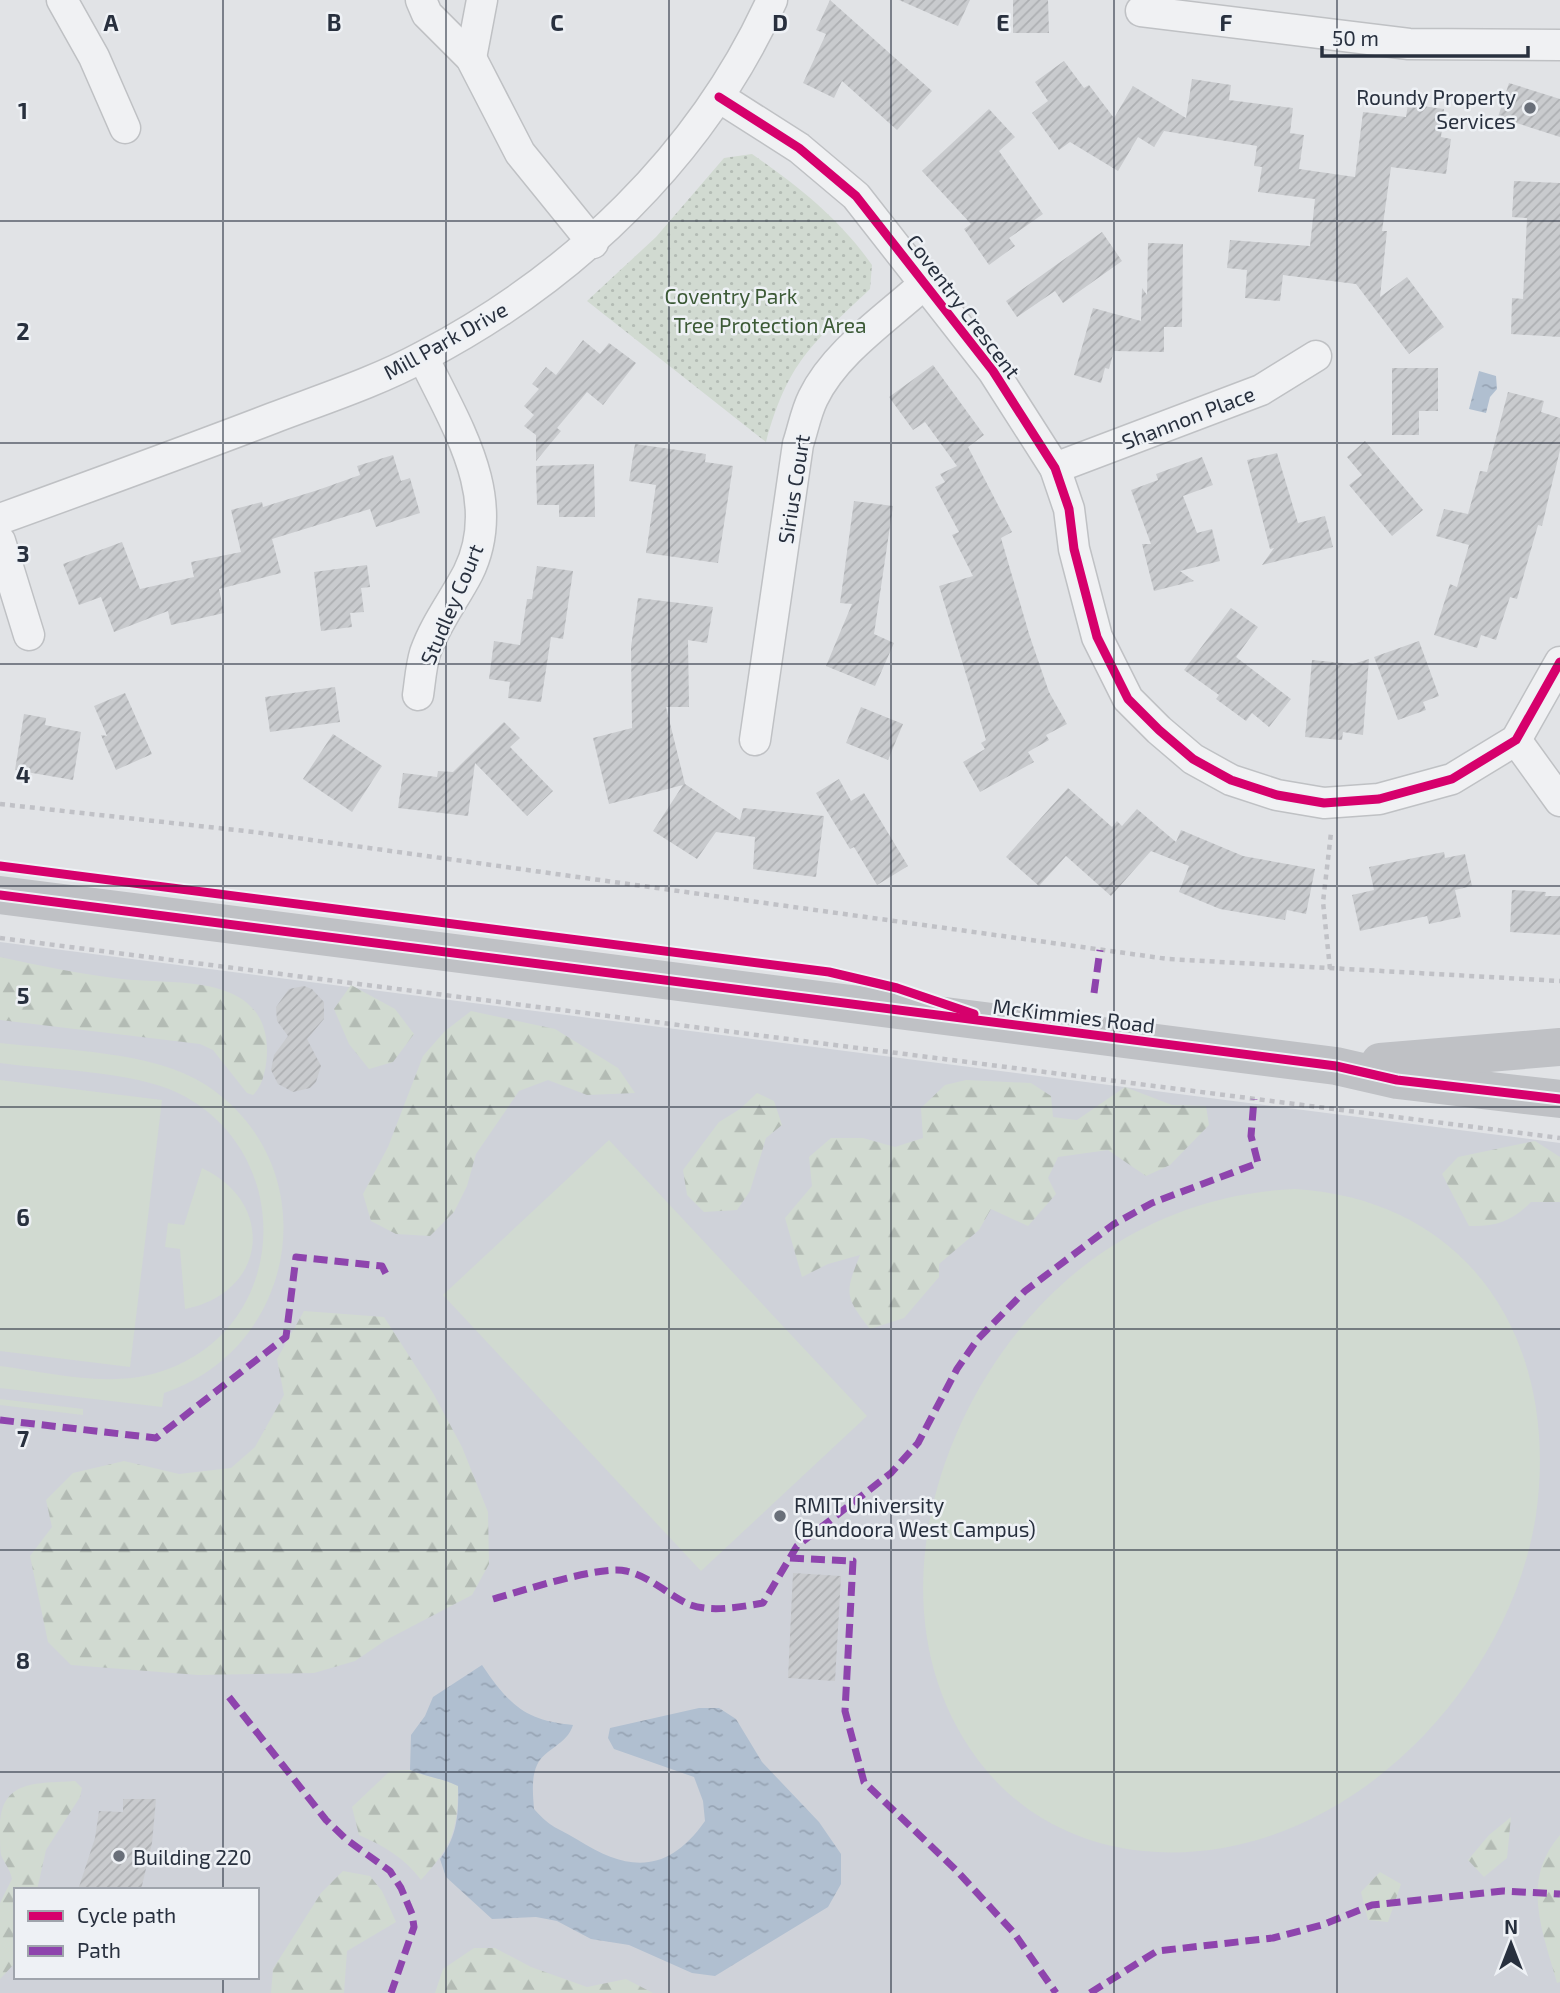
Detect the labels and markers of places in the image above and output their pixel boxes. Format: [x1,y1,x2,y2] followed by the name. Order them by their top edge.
[1356,84,1516,133] place label: Roundy Property Services
[1522,100,1538,116] marker: Roundy Property Services
[794,1492,1036,1541] place label: RMIT University (Bundoora West Campus)
[772,1508,788,1524] marker: RMIT University (Bundoora West Campus)
[133,1844,252,1869] place label: Building 220
[111,1848,127,1864] marker: Building 220

